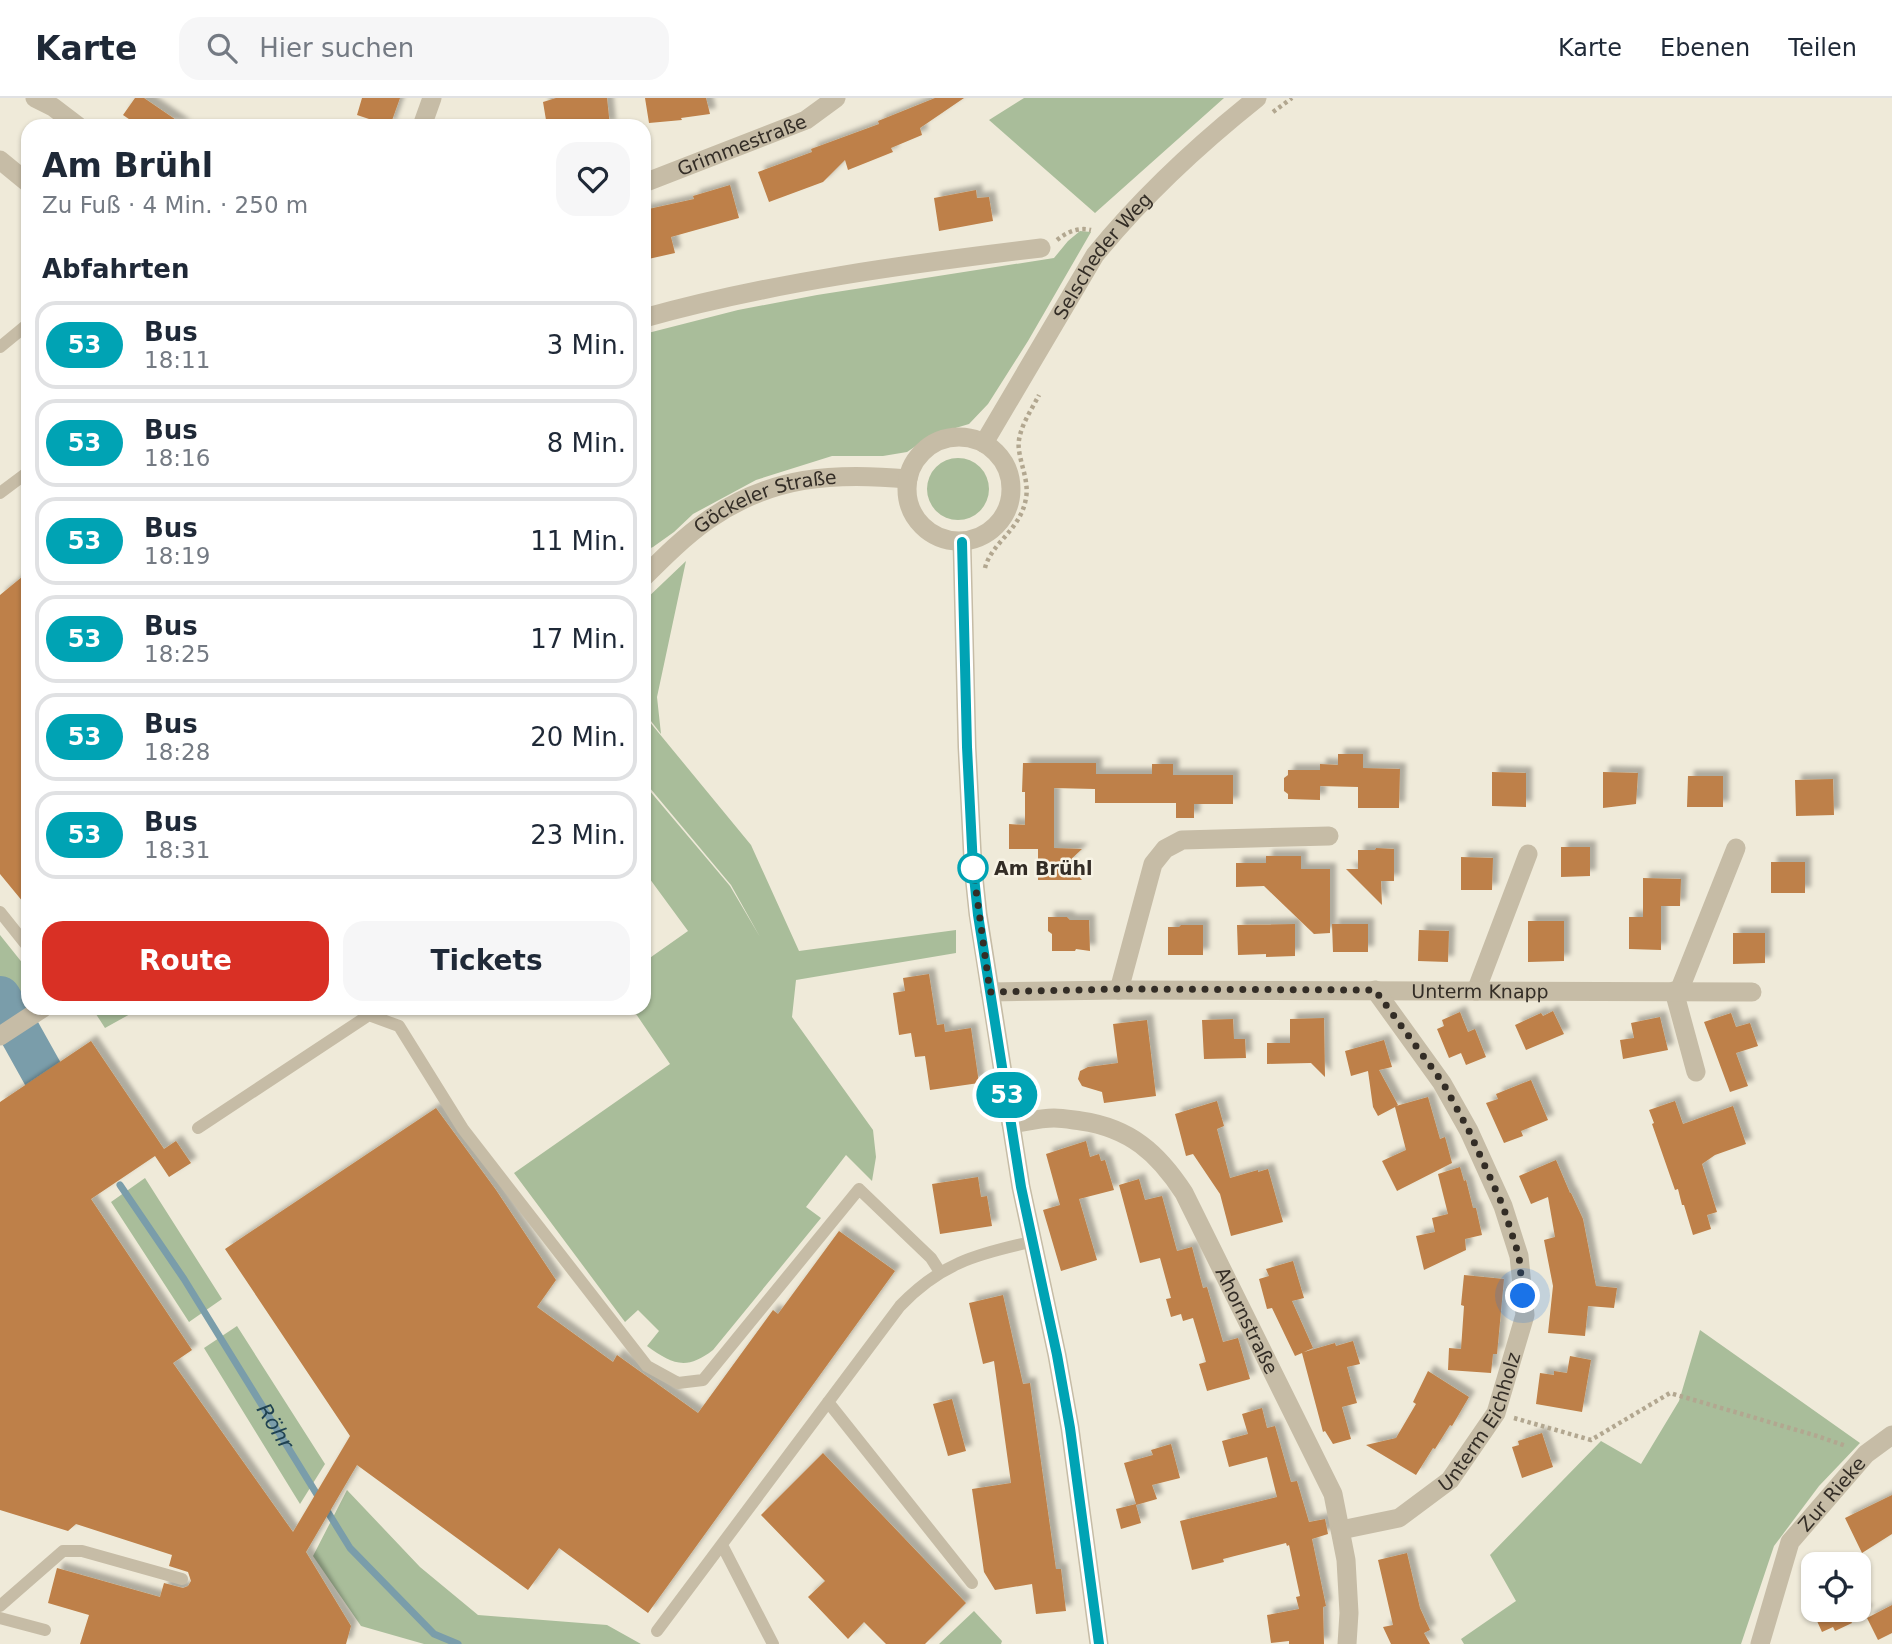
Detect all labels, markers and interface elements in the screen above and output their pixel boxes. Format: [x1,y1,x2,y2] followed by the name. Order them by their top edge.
[179,17,669,80] search box
[35,29,137,68] text: Karte
[203,29,241,67] icon: search
[259,33,414,63] text: Hier suchen
[1558,34,1622,62] text: Karte
[1660,34,1750,62] text: Ebenen
[1788,34,1857,62] text: Teilen
[674,110,810,180] street label: Grimmestraße
[556,142,630,216] button: heart
[42,146,213,185] text: Am Brühl
[1049,188,1156,323] street label: Selscheder Weg
[42,192,308,218] text: Zu Fuß · 4 Min. · 250 m
[42,254,190,284] text: Abfahrten
[144,317,198,347] text: Bus
[547,330,626,360] text: 3 Min.
[68,331,101,359] text: 53
[144,347,210,373] text: 18:11
[144,415,198,445] text: Bus
[547,428,626,458] text: 8 Min.
[68,429,101,457] text: 53
[144,445,210,471] text: 18:16
[689,466,837,538] street label: Göckeler Straße
[144,513,198,543] text: Bus
[530,526,626,556] text: 11 Min.
[68,527,101,555] text: 53
[144,543,210,569] text: 18:19
[144,611,198,641] text: Bus
[530,624,626,654] text: 17 Min.
[68,625,101,653] text: 53
[144,641,210,667] text: 18:25
[144,709,198,739] text: Bus
[530,722,626,752] text: 20 Min.
[68,723,101,751] text: 53
[144,739,210,765] text: 18:28
[144,807,198,837] text: Bus
[530,820,626,850] text: 23 Min.
[68,821,101,849] text: 53
[144,837,210,863] text: 18:31
[958,853,988,883] marker: Am Brühl
[994,857,1093,879] place label: Am Brühl
[42,921,329,1001] button: Route
[343,921,630,1001] button: Tickets
[1411,980,1549,1002] street label: Unterm Knapp
[976,1072,1038,1118] line badge: 53
[990,1081,1024,1109] text: 53
[1211,1263,1283,1378] street label: Ahornstraße
[1505,1278,1540,1313] your location
[1434,1350,1524,1496] street label: Unterm Eichholz
[252,1399,299,1455] water label: Röhr
[1794,1452,1870,1535] street label: Zur Rieke
[1801,1552,1871,1622] map controls
[1801,1552,1871,1622] button: locate

